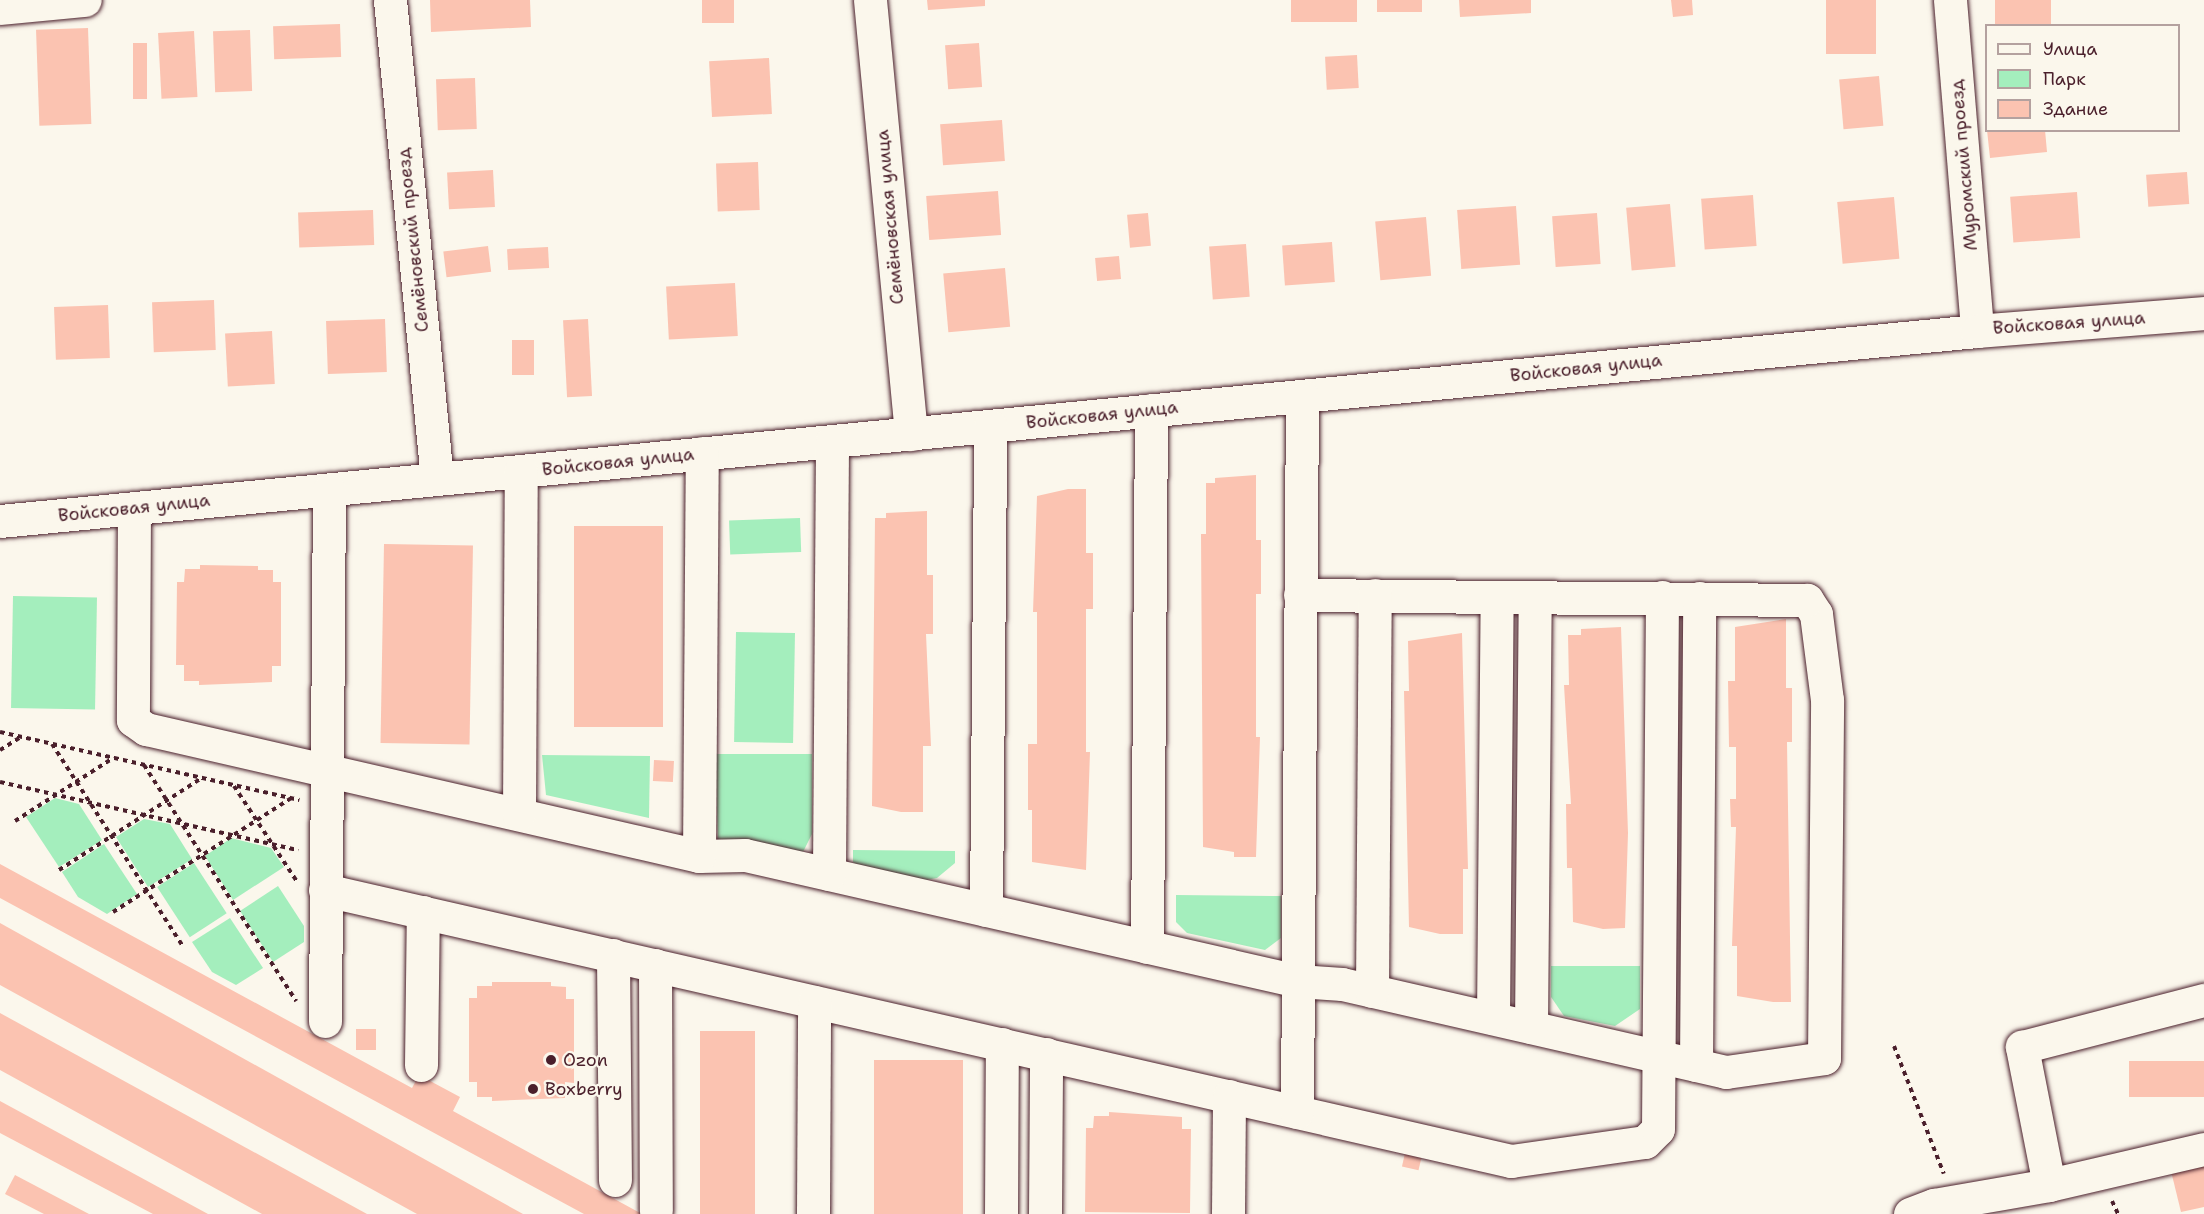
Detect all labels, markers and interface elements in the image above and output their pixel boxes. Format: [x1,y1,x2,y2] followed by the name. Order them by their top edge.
[1985,24,2180,132] legend
[2043,37,2097,61] text: Улица
[2043,67,2086,91] text: Парк
[1946,78,1982,252] street label: Муромский проезд
[2043,97,2108,121] text: Здание
[872,129,908,305] street label: Семёновская улица
[393,147,433,333] street label: Семёновский проезд
[1992,307,2146,339] street label: Войсковая улица
[1509,349,1663,387] street label: Войсковая улица
[1025,396,1179,434] street label: Войсковая улица
[541,443,695,481] street label: Войсковая улица
[57,489,211,527] street label: Войсковая улица
[563,1049,608,1071] place label: Ozon
[544,1053,558,1067] marker: Ozon
[545,1078,623,1100] place label: Boxberry
[526,1082,540,1096] marker: Boxberry

